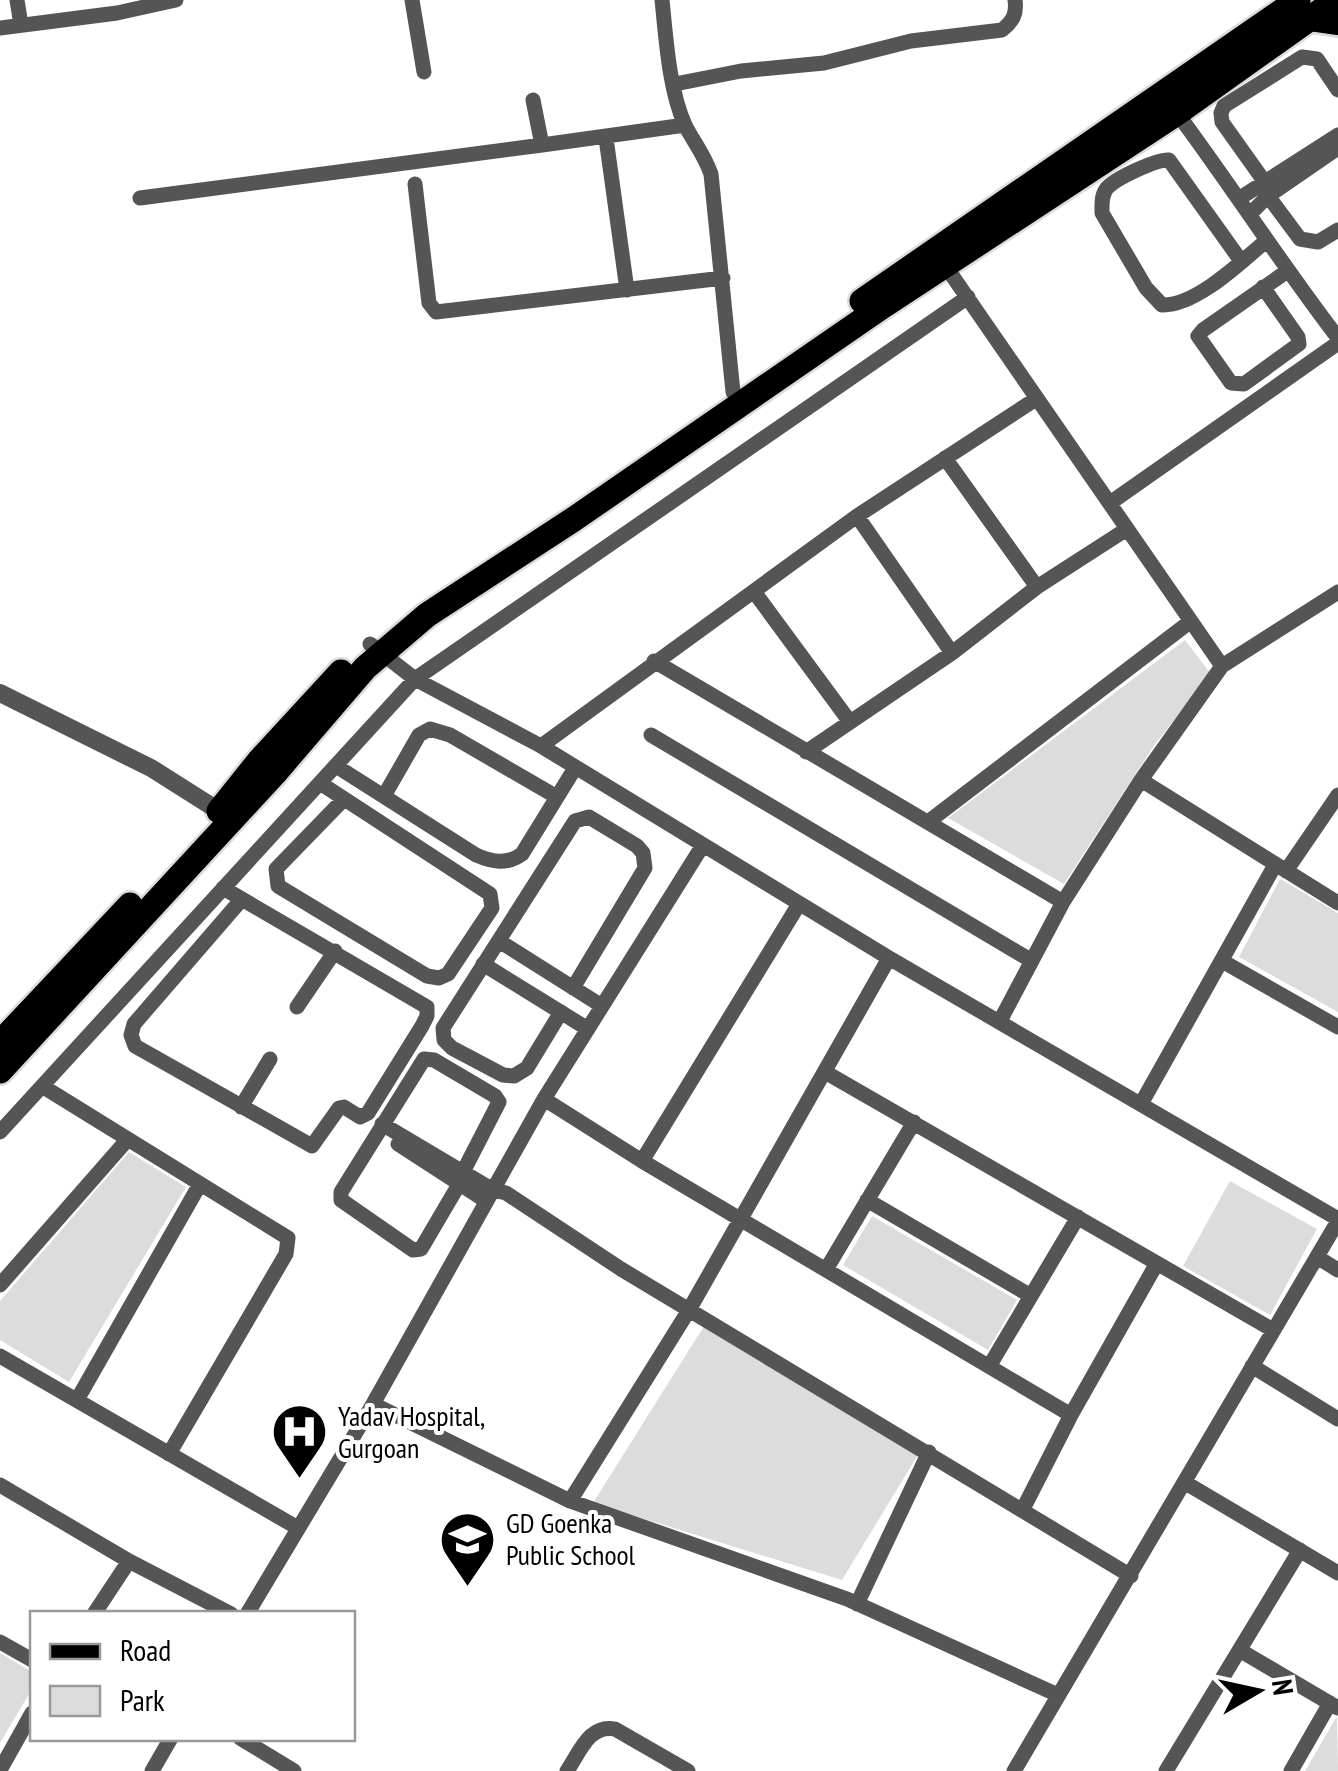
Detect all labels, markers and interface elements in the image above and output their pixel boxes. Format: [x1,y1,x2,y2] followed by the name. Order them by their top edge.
[338,1397,485,1466] place label: Yadav Hospital, Gurgoan
[269,1402,329,1481] hospital icon: Yadav Hospital, Gurgoan
[506,1504,636,1573] place label: GD Goenka Public School
[437,1509,497,1588] school or university icon: GD Goenka Public School
[30,1611,355,1741] legend
[120,1630,171,1669] text: Road
[1208,1641,1308,1741] north arrow
[1264,1677,1303,1697] text: N
[120,1680,165,1719] text: Park

